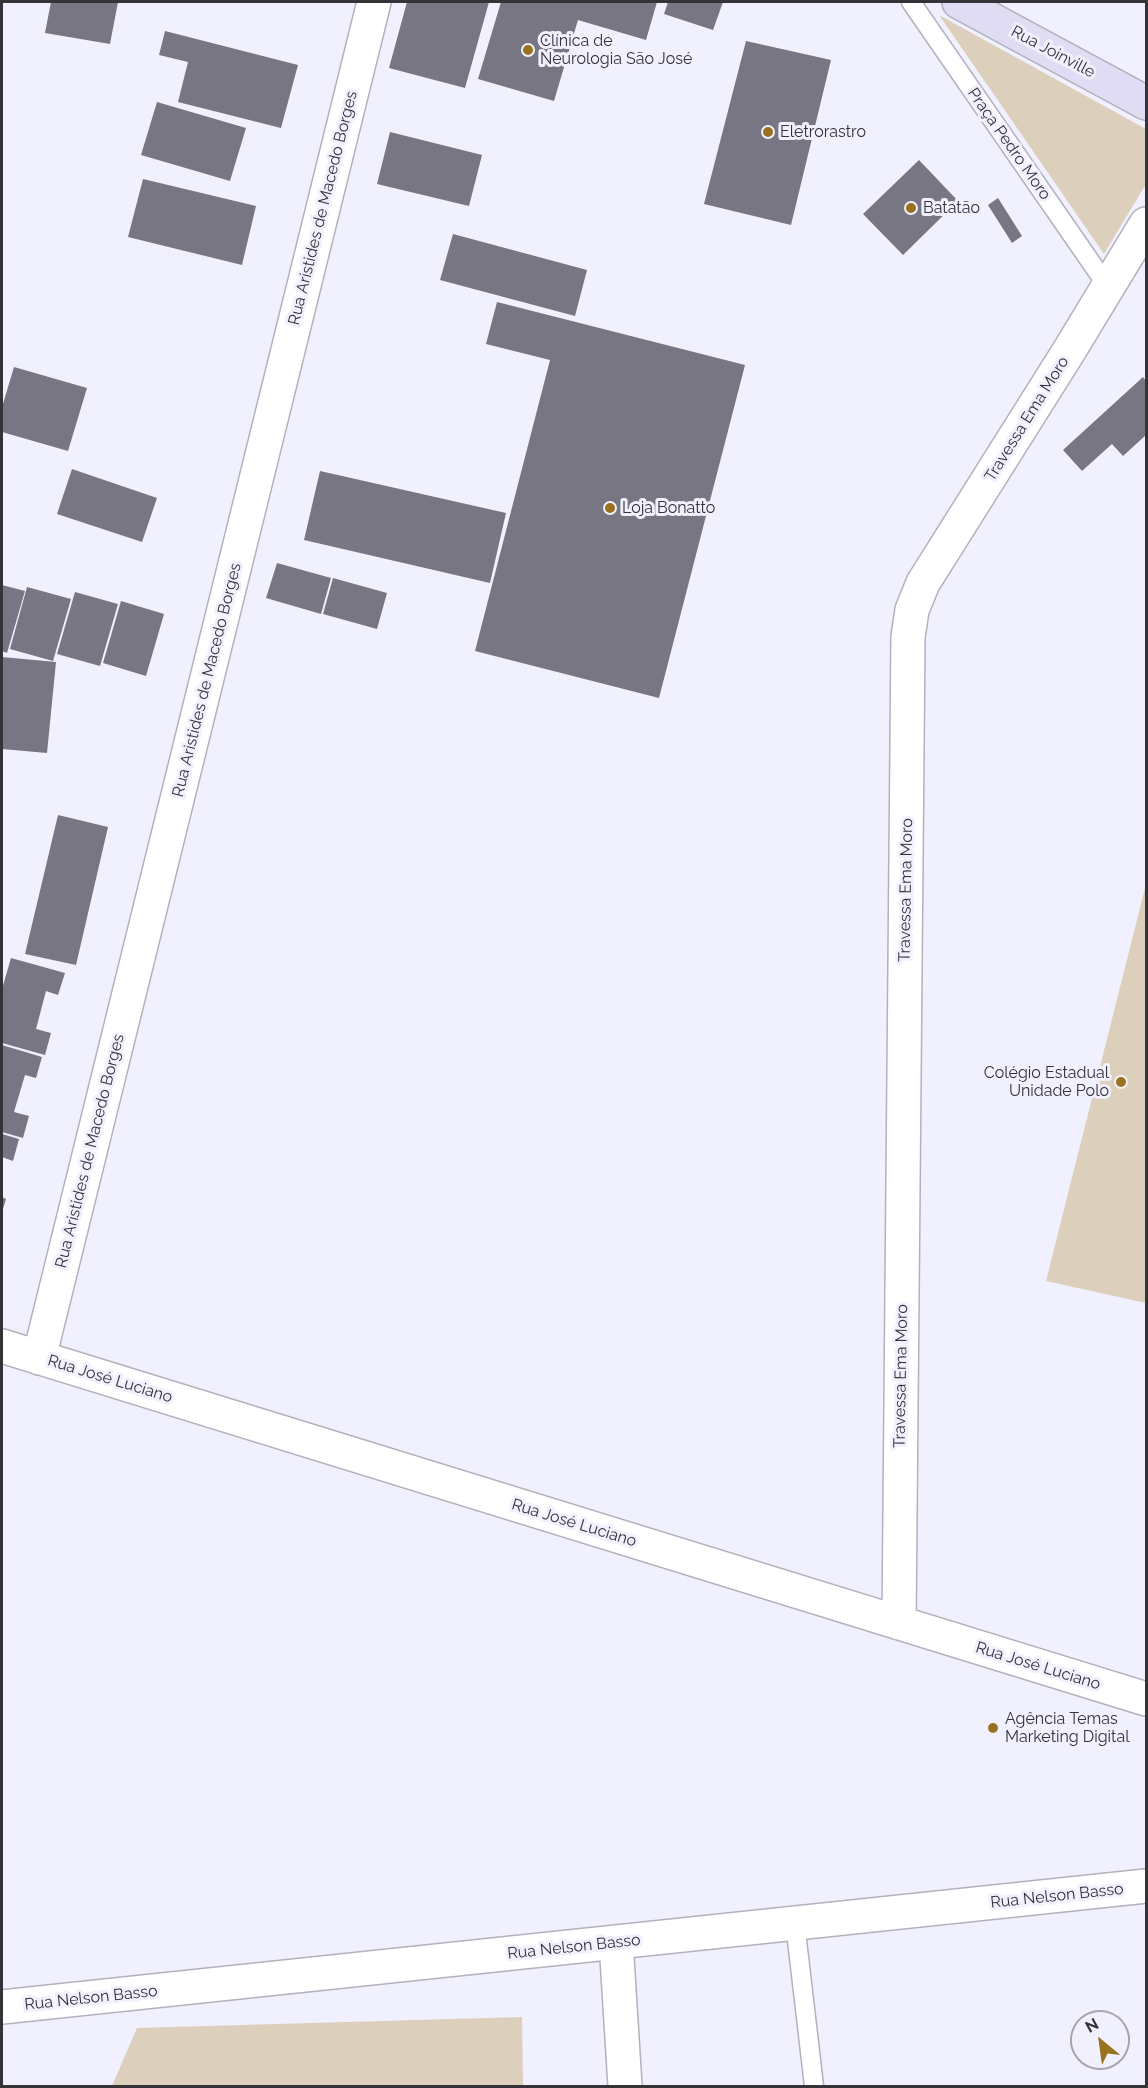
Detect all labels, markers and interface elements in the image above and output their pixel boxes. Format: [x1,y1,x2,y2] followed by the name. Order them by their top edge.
[1008,22,1098,82] street label: Rua Joinville
[540,31,692,69] place label: Clínica de Neurologia São José
[521,43,535,57] marker: Clínica de Neurologia São José
[963,84,1055,204] street label: Praça Pedro Moro
[285,89,361,327] street label: Rua Aristides de Macedo Borges
[780,122,866,142] place label: Eletrorastro
[761,125,775,139] marker: Eletrorastro
[923,198,980,218] place label: Batatão
[904,201,918,215] marker: Batatão
[981,353,1073,485] street label: Travessa Ema Moro
[622,498,715,518] place label: Loja Bonatto
[603,501,617,515] marker: Loja Bonatto
[169,561,245,799] street label: Rua Aristides de Macedo Borges
[895,818,917,962] street label: Travessa Ema Moro
[52,1032,128,1270] street label: Rua Aristides de Macedo Borges
[984,1063,1109,1101] place label: Colégio Estadual Unidade Polo
[1114,1075,1128,1089] marker: Colégio Estadual Unidade Polo
[890,1304,912,1448] street label: Travessa Ema Moro
[45,1351,175,1407] street label: Rua José Luciano
[509,1495,639,1551] street label: Rua José Luciano
[973,1638,1103,1694] street label: Rua José Luciano
[1005,1709,1130,1747] place label: Agência Temas Marketing Digital
[986,1721,1000,1735] marker: Agência Temas Marketing Digital
[990,1879,1124,1913] street label: Rua Nelson Basso
[507,1930,641,1964] street label: Rua Nelson Basso
[24,1981,158,2015] street label: Rua Nelson Basso
[1070,2010,1130,2070] north arrow
[1082,2014,1102,2037] text: N

